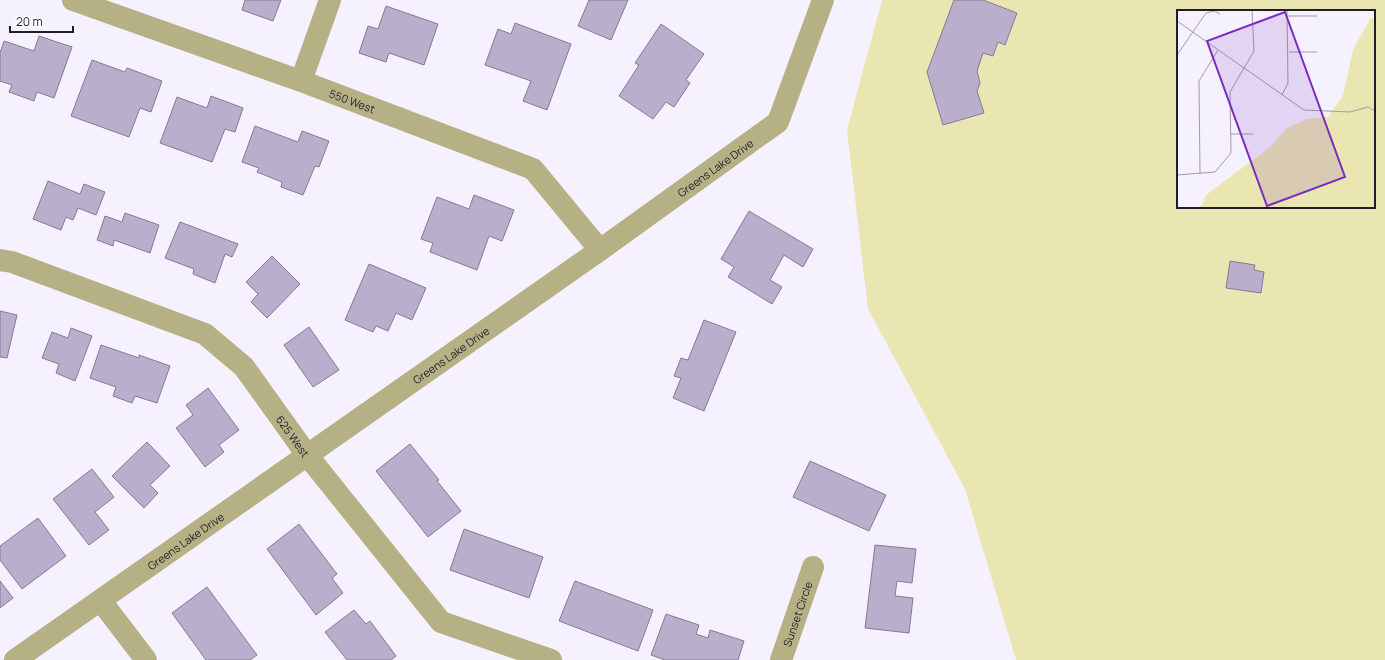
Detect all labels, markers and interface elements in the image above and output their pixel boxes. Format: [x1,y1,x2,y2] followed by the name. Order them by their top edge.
[10,8,73,34] scale bar
[1177,10,1375,208] inset map
[16,13,43,30] text: 20 m
[327,85,378,116] street label: 550 West
[674,135,757,200] street label: Greens Lake Drive
[409,322,492,387] street label: Greens Lake Drive
[273,412,313,460] street label: 625 West
[144,508,227,573] street label: Greens Lake Drive
[779,579,815,648] street label: Sunset Circle

